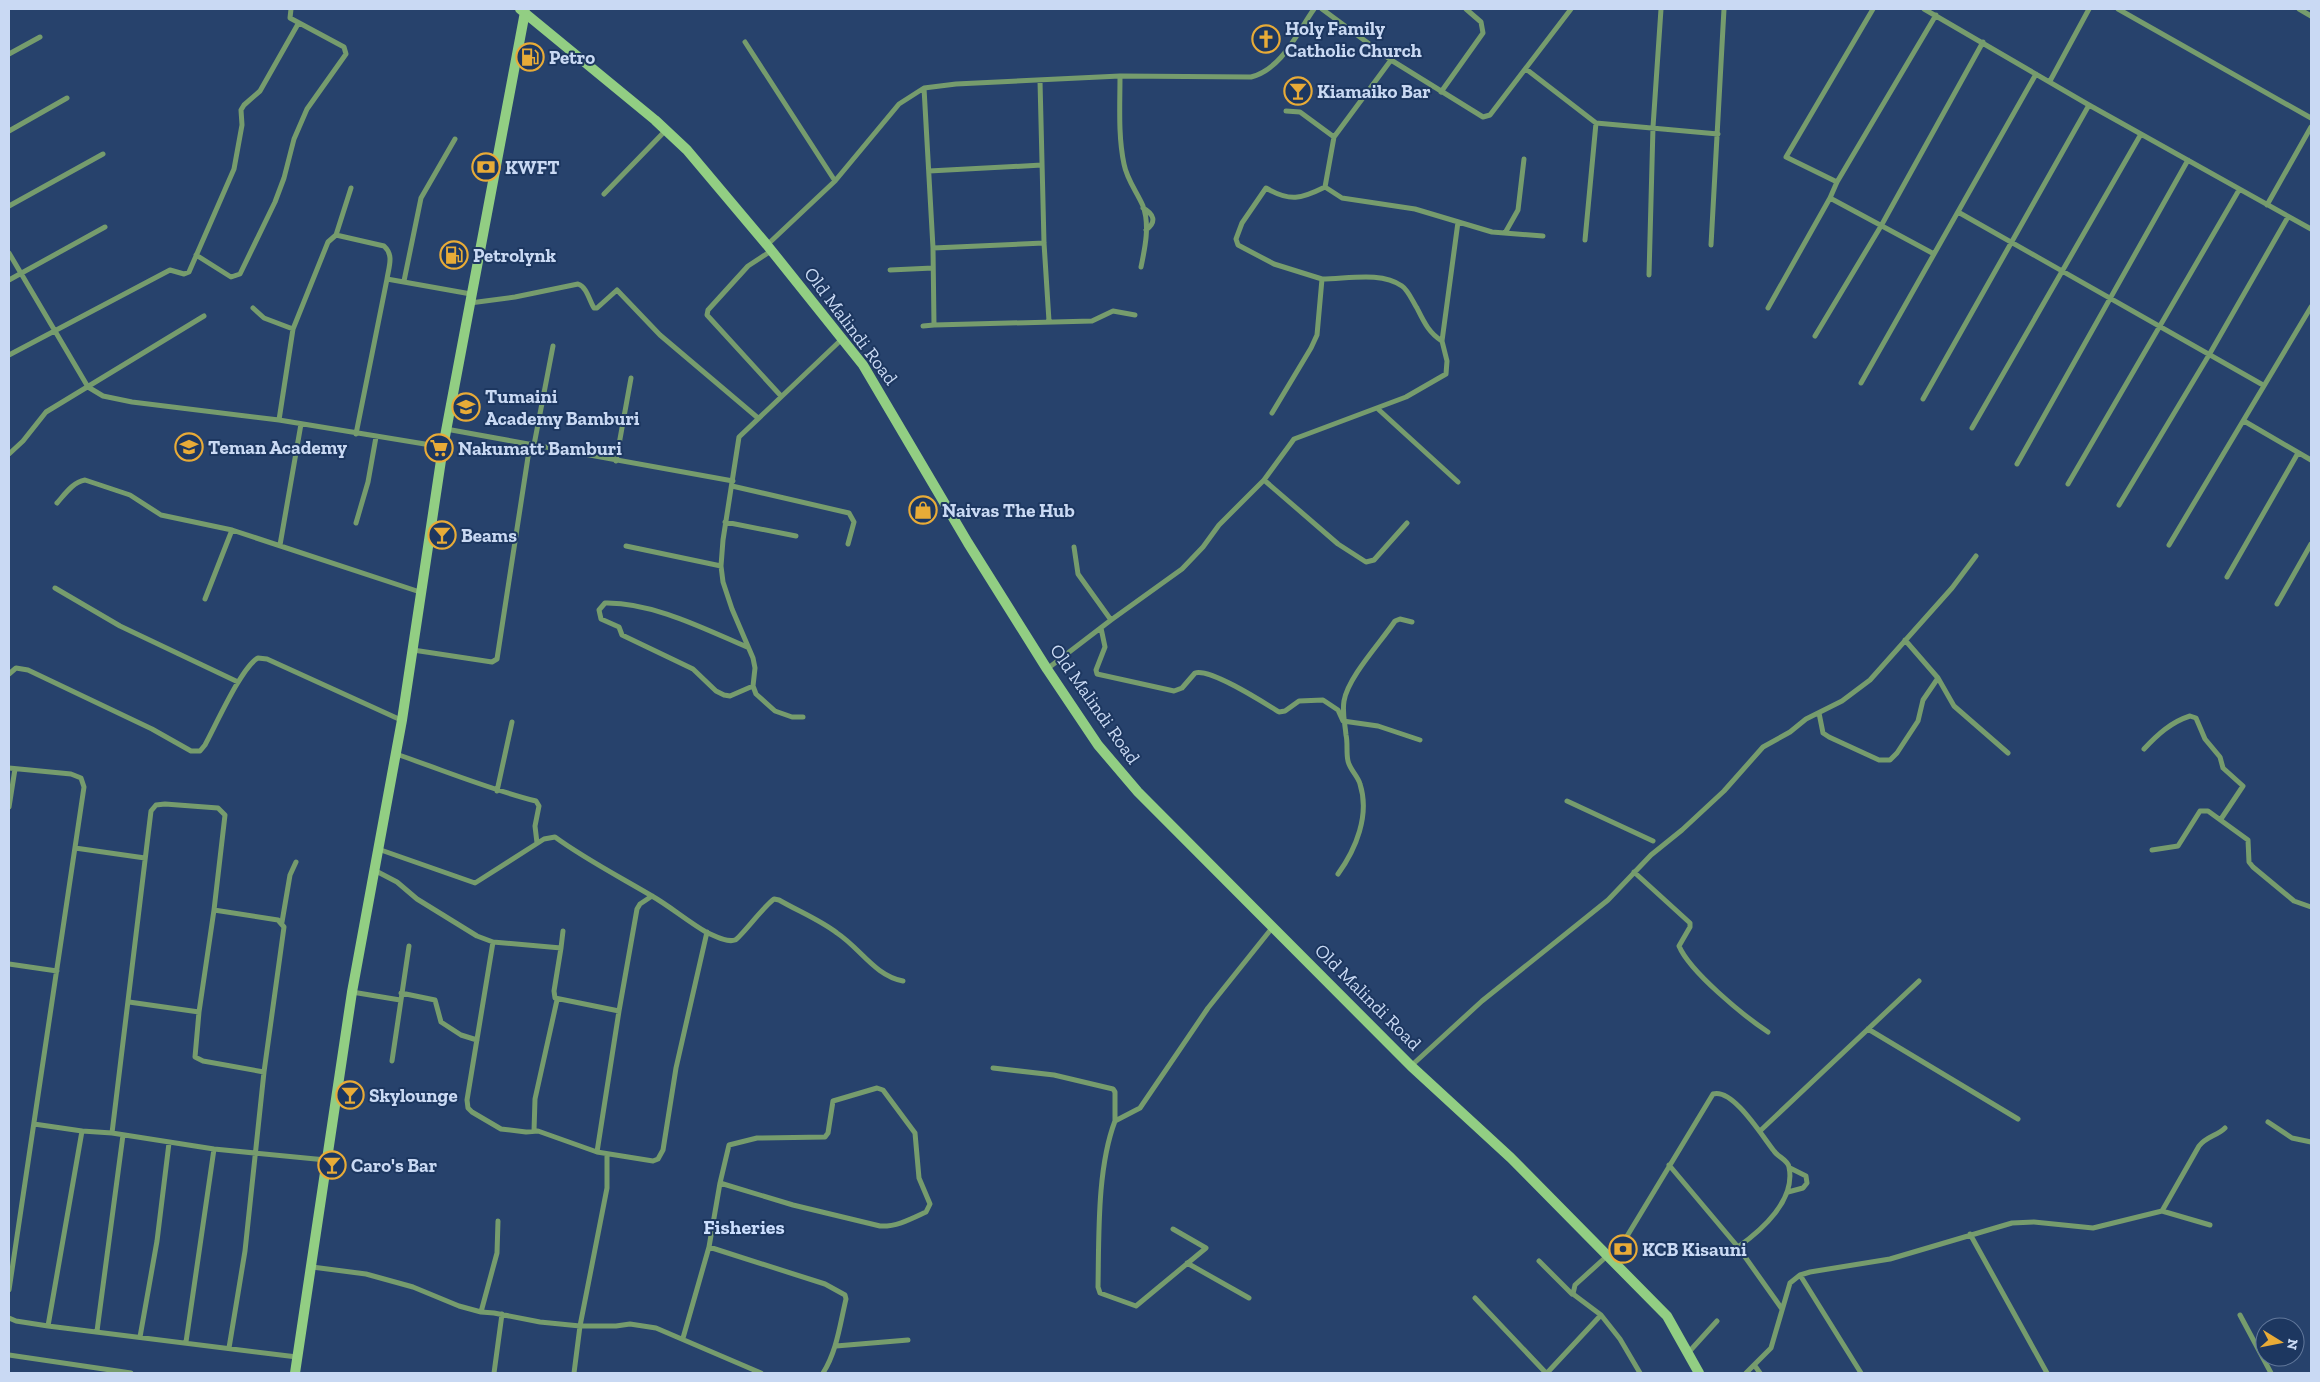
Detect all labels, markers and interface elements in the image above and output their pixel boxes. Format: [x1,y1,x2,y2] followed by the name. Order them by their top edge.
[1285,17,1422,62] place label: Holy Family Catholic Church
[1251,24,1281,54] church icon: Holy Family Catholic Church
[515,42,545,72] fuel station icon: Petro
[549,46,595,69] place label: Petro
[1283,76,1313,106] bar icon: Kiamaiko Bar
[1317,80,1431,103] place label: Kiamaiko Bar
[471,152,501,182] bank icon: KWFT
[505,156,560,179] place label: KWFT
[439,240,469,270] fuel station icon: Petrolynk
[473,244,557,267] place label: Petrolynk
[799,263,903,390] street label: Old Malindi Road
[485,385,640,430] place label: Tumaini Academy Bamburi
[451,392,481,422] school or university icon: Tumaini Academy Bamburi
[174,432,204,462] school or university icon: Teman Academy
[424,433,454,463] supermarket icon: Nakumatt Bamburi
[208,436,347,459] place label: Teman Academy
[458,437,622,460] place label: Nakumatt Bamburi
[908,495,938,525] shop icon: Naivas The Hub
[942,499,1075,522] place label: Naivas The Hub
[427,520,457,550] bar icon: Beams
[461,524,517,547] place label: Beams
[1045,640,1145,769] street label: Old Malindi Road
[1310,939,1427,1056] street label: Old Malindi Road
[335,1080,365,1110] bar icon: Skylounge
[369,1084,458,1107] place label: Skylounge
[317,1150,347,1180] bar icon: Caro's Bar
[351,1154,438,1177] place label: Caro's Bar
[703,1215,785,1239] district label: Fisheries
[1608,1234,1638,1264] bank icon: KCB Kisauni
[1642,1238,1747,1261] place label: KCB Kisauni
[2255,1317,2305,1367] north arrow
[2283,1337,2302,1351] text: N

